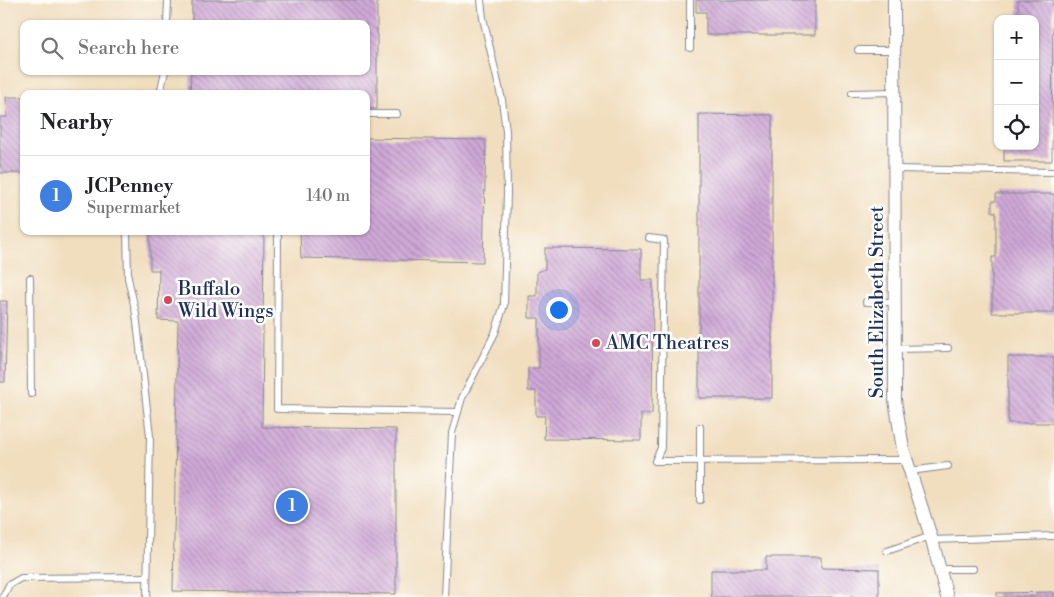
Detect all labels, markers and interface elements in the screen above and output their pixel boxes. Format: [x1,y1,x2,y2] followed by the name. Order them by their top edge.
[994,15,1039,150] map controls
[994,15,1039,60] button: +
[20,20,370,75] search box
[38,34,66,62] icon: search
[78,36,179,60] text: Search here
[994,60,1039,105] button: −
[994,105,1039,150] button: locate
[40,110,113,136] text: Nearby
[87,174,173,198] text: JCPenney
[52,186,60,206] text: 1
[306,186,350,206] text: 140 m
[87,198,181,218] text: Supermarket
[865,205,889,398] street label: South Elizabeth Street
[177,277,273,323] place label: Buffalo Wild Wings
[162,294,174,306] marker: Buffalo Wild Wings
[546,297,572,323] your location
[605,331,729,355] place label: AMC Theatres
[590,337,602,349] marker: AMC Theatres
[276,487,308,525] pin: 1

